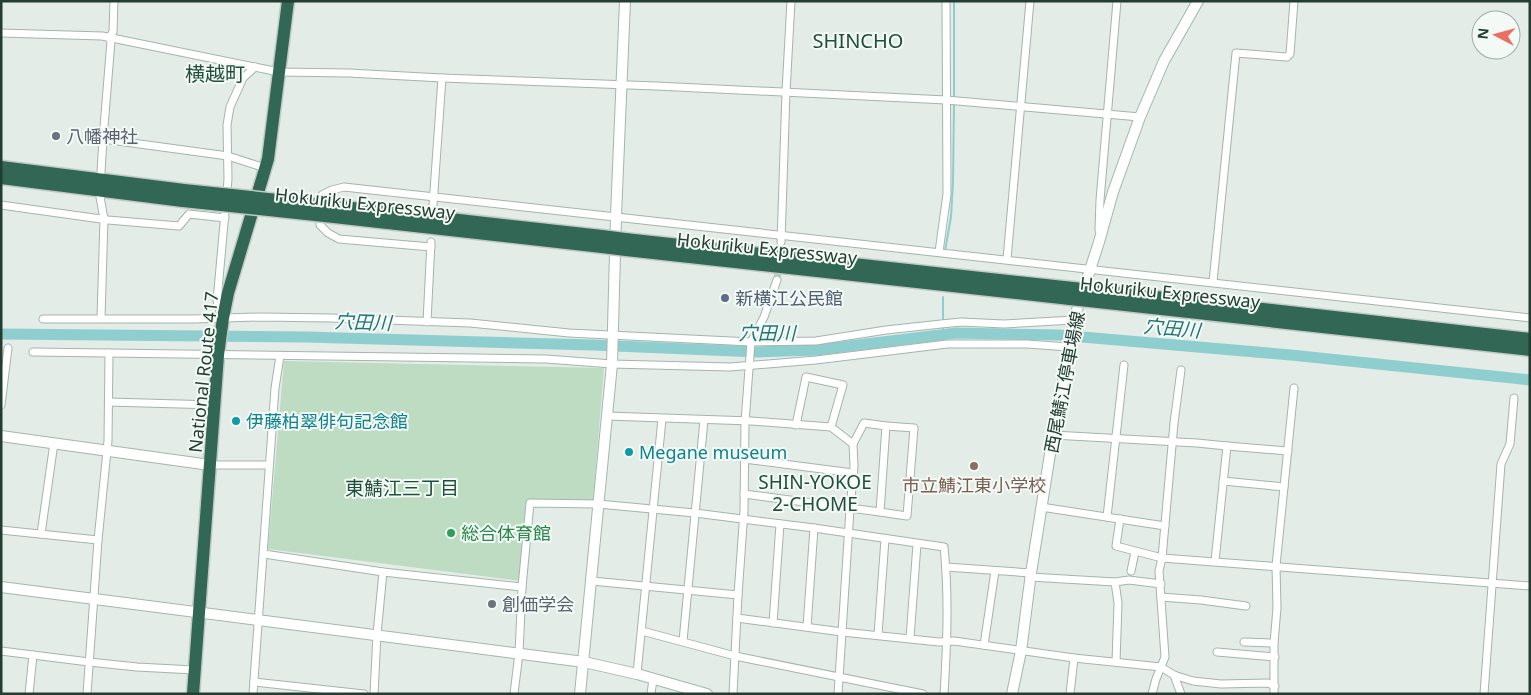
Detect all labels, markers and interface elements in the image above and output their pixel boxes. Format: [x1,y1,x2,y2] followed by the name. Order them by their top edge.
[1471,10,1521,60] north arrow
[813,27,903,54] district label: SHINCHO
[1473,27,1493,40] text: N
[185,60,245,87] district label: 横越町
[66,124,138,148] place label: 八幡神社
[50,130,62,142] marker: 八幡神社
[274,182,457,224] street label: Hokuriku Expressway
[676,227,859,269] street label: Hokuriku Expressway
[1079,271,1262,313] street label: Hokuriku Expressway
[735,286,843,310] place label: 新横江公民館
[183,290,223,454] street label: National Route 417
[719,292,731,304] marker: 新横江公民館
[334,308,394,336] water label: 穴田川
[1038,309,1090,455] street label: 西尾鯖江停車場線
[1142,313,1204,344] water label: 穴田川
[738,320,797,346] water label: 穴田川
[246,409,408,433] place label: 伊藤柏翠俳句記念館
[230,415,242,427] marker: 伊藤柏翠俳句記念館
[639,440,787,464] place label: Megane museum
[623,446,635,458] marker: Megane museum
[968,460,980,472] marker: 市立鯖江東小学校
[758,469,872,517] district label: SHIN-YOKOE 2-CHOME
[902,473,1046,497] place label: 市立鯖江東小学校
[345,475,459,501] district label: 東鯖江三丁目
[461,521,551,545] place label: 総合体育館
[445,527,457,539] marker: 総合体育館
[502,592,574,616] place label: 創価学会
[486,598,498,610] marker: 創価学会

